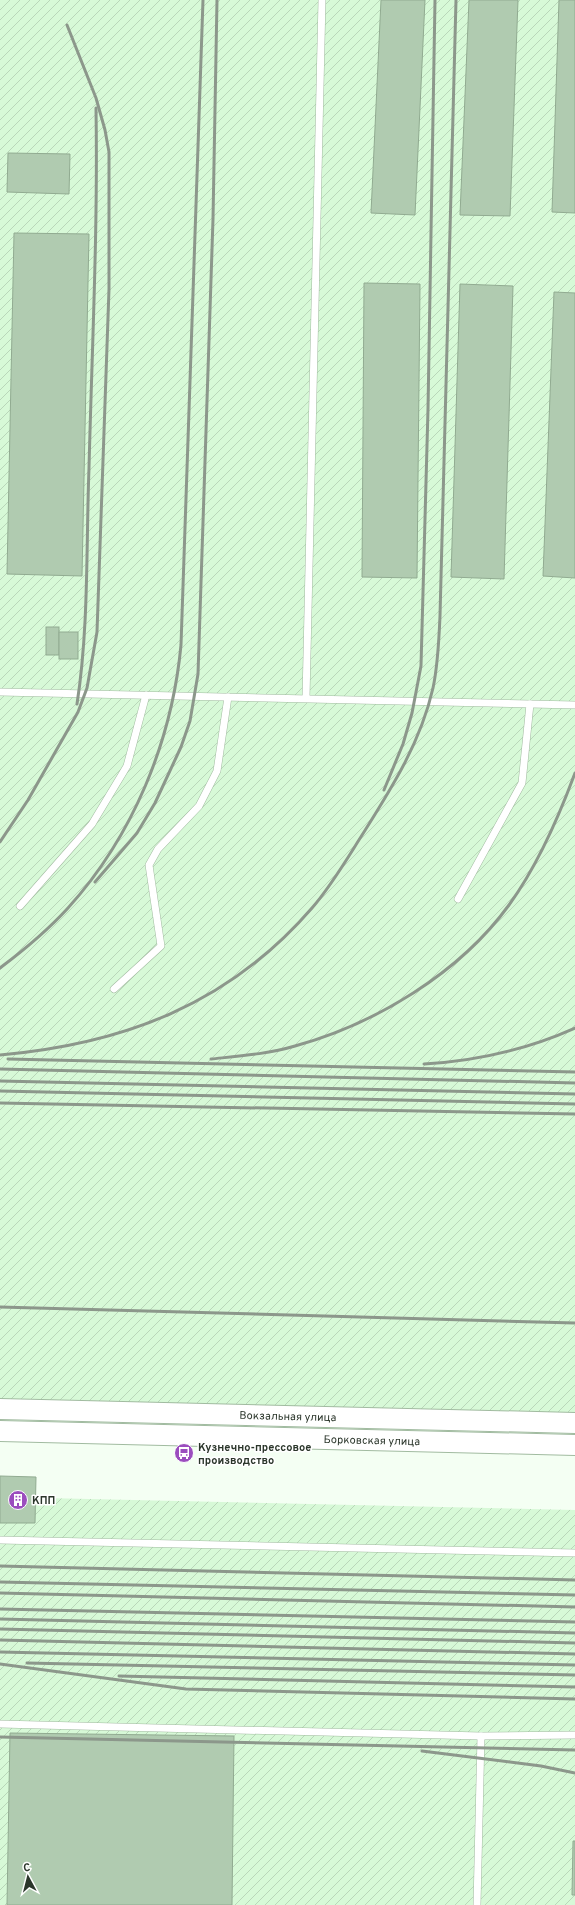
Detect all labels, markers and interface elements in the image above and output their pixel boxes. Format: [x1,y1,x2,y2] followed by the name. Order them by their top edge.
[239,1409,337,1425] street label: Вокзальная улица
[323,1433,420,1449] street label: Борковская улица
[198,1441,311,1468] place label: Кузнечно-прессовое производство
[173,1442,195,1464] bus stop icon: Кузнечно-прессовое производство
[7,1489,29,1511] building icon: КПП
[32,1494,55,1508] place label: КПП
[8,1857,48,1897] north arrow
[23,1861,31,1875] text: С

